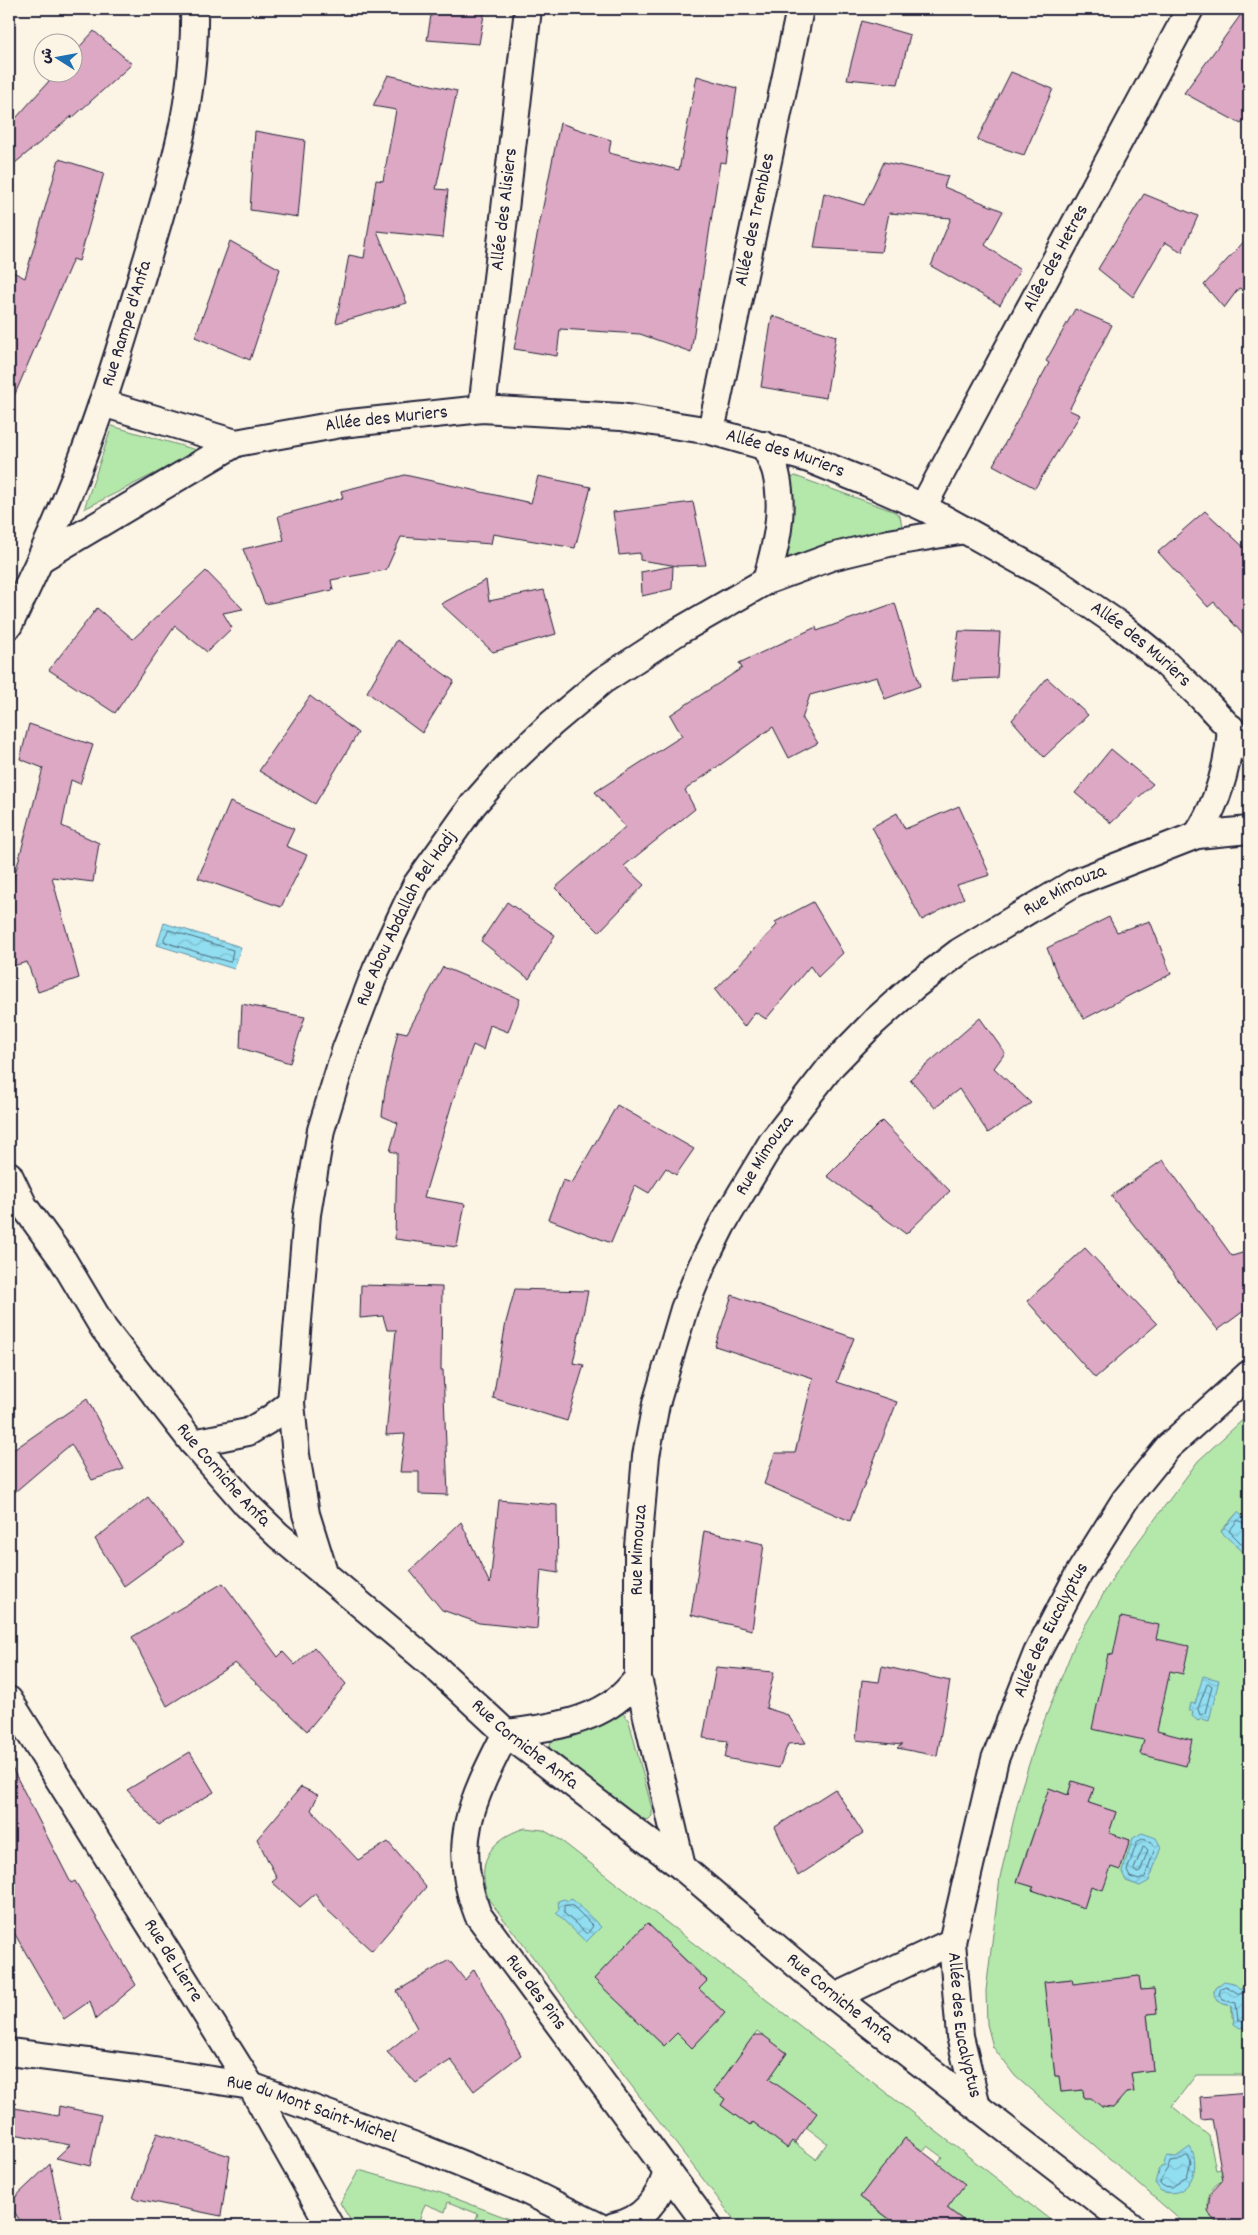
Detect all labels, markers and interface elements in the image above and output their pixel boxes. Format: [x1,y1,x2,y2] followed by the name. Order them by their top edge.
[32,32,82,82] north arrow
[36,46,58,65] text: ش
[485,147,525,272] street label: Allée des Alisiers
[728,151,783,289] street label: Allée des Trembles
[1016,200,1096,317] street label: Allêe des Hetres
[95,256,160,390] street label: Rue Rampe d'Anfa
[323,399,449,440] street label: Allée des Muriers
[723,422,849,486] street label: Allée des Muriers
[1085,595,1197,694] street label: Allée des Muriers
[350,825,464,1010] street label: Rue Abou Abdallah Bel Hadj
[1018,858,1111,924] street label: Rue Mimouza
[729,1109,802,1201] street label: Rue Mimouza
[169,1418,277,1535] street label: Rue Corniche Anfa
[624,1503,655,1595] street label: Rue Mimouza
[1007,1557,1096,1702] street label: Allée des Eucalyptus
[465,1693,584,1797] street label: Rue Corniche Anfa
[136,1914,209,2008] street label: Rue de Lierre
[780,1947,900,2051] street label: Rue Corniche Anfa
[498,1949,573,2036] street label: Rue des Pins
[939,1951,988,2101] street label: Allée des Eucalyptus
[225,2069,401,2151] street label: Rue du Mont Saint-Michel

